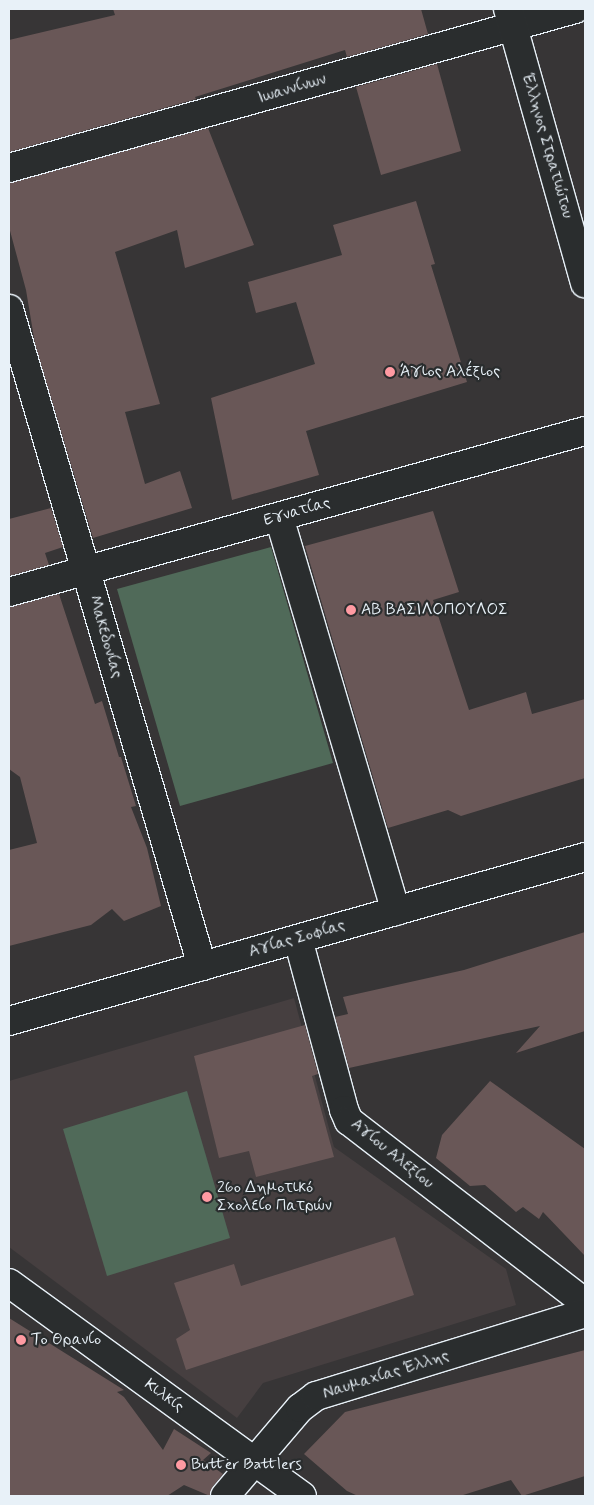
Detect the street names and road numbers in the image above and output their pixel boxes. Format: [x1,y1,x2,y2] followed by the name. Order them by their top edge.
[255,70,329,108] street label: Ιωαννίνων
[517,71,577,221] street label: Έλληνος Στρατιώτου
[261,493,333,531] street label: Εγνατίας
[84,593,126,681] street label: Μακεδονίας
[247,916,347,962] street label: Αγίας Σοφίας
[347,1115,437,1193] street label: Αγίου Αλεξίου
[321,1347,451,1403] street label: Ναυμαχίας Έλλης
[140,1375,188,1417] street label: Κιλκίς

